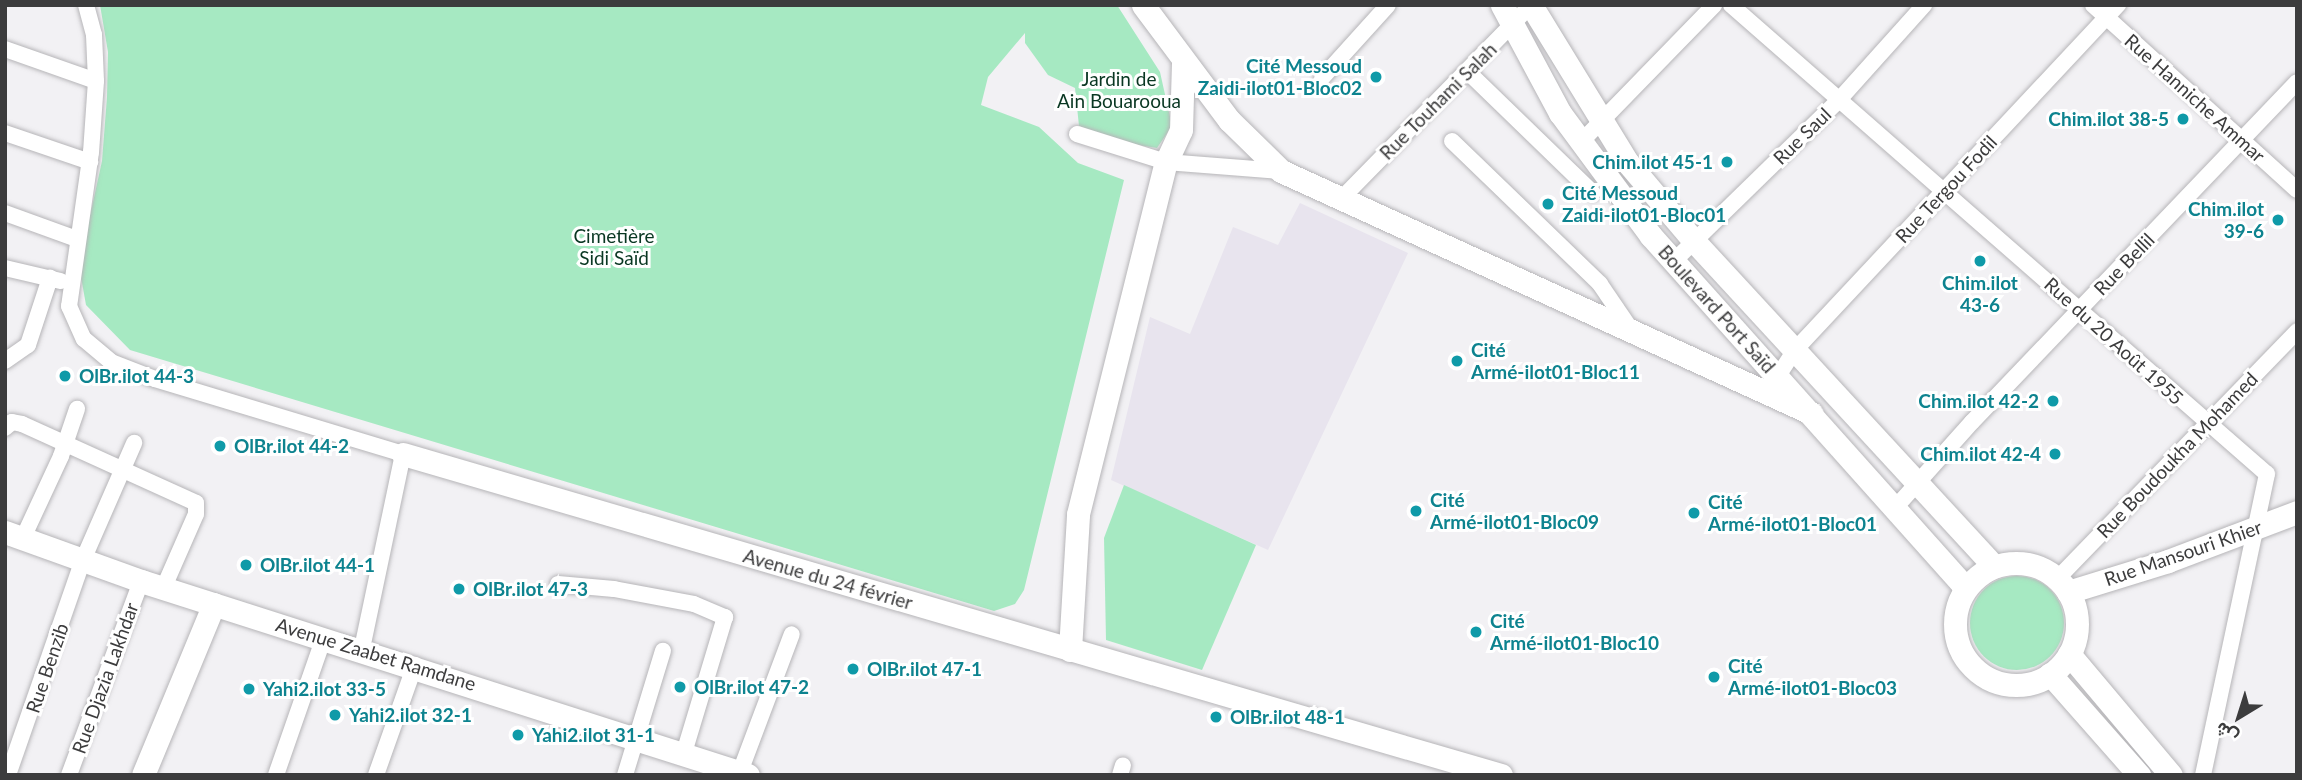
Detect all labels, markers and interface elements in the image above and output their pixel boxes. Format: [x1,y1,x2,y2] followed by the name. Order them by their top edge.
[2120,29,2270,167] street label: Rue Hanniche Ammar
[1375,38,1501,164] street label: Rue Touhami Salah
[1198,55,1362,99] place label: Cité Messoud Zaidi-ilot01-Bloc02
[1057,68,1181,112] park label: Jardin de Ain Bouarooua
[1368,69,1384,85] marker: Cité Messoud Zaidi-ilot01-Bloc02
[1768,103,1836,169] street label: Rue Saul
[2048,108,2169,130] place label: Chim.ilot 38-5
[2175,111,2191,127] marker: Chim.ilot 38-5
[1890,130,2002,248] street label: Rue Tergou Fodil
[1592,151,1713,173] place label: Chim.ilot 45-1
[1719,154,1735,170] marker: Chim.ilot 45-1
[1562,182,1726,226] place label: Cité Messoud Zaidi-ilot01-Bloc01
[1540,196,1556,212] marker: Cité Messoud Zaidi-ilot01-Bloc01
[2188,198,2264,242] place label: Chim.ilot 39-6
[2270,212,2286,228] marker: Chim.ilot 39-6
[573,225,655,269] park label: Cimetière Sidi Saïd
[2089,228,2159,300] street label: Rue Bellil
[1654,240,1780,378] street label: Boulevard Port Saïd
[1972,253,1988,269] marker: Chim.ilot 43-6
[1942,272,2018,316] place label: Chim.ilot 43-6
[2040,272,2188,410] street label: Rue du 20 Août 1955
[1471,339,1640,383] place label: Cité Armé-ilot01-Bloc11
[1449,353,1465,369] marker: Cité Armé-ilot01-Bloc11
[79,365,194,387] place label: OlBr.ilot 44-3
[2092,367,2262,543] street label: Rue Boudoukha Mohamed
[57,368,73,384] marker: OlBr.ilot 44-3
[1918,390,2039,412] place label: Chim.ilot 42-2
[2045,393,2061,409] marker: Chim.ilot 42-2
[234,435,349,457] place label: OlBr.ilot 44-2
[212,438,228,454] marker: OlBr.ilot 44-2
[1920,443,2041,465] place label: Chim.ilot 42-4
[2047,446,2063,462] marker: Chim.ilot 42-4
[1430,489,1599,533] place label: Cité Armé-ilot01-Bloc09
[1708,491,1877,535] place label: Cité Armé-ilot01-Bloc01
[1408,503,1424,519] marker: Cité Armé-ilot01-Bloc09
[1686,505,1702,521] marker: Cité Armé-ilot01-Bloc01
[2101,515,2265,591] street label: Rue Mansouri Khier
[741,544,915,614] street label: Avenue du 24 février
[260,554,375,576] place label: OlBr.ilot 44-1
[238,557,254,573] marker: OlBr.ilot 44-1
[473,578,588,600] place label: OlBr.ilot 47-3
[451,581,467,597] marker: OlBr.ilot 47-3
[67,599,143,757] street label: Rue Djazia Lakhdar
[1490,610,1659,654] place label: Cité Armé-ilot01-Bloc10
[273,613,479,695] street label: Avenue Zaabet Ramdane
[21,620,73,716] street label: Rue Benzib
[1468,624,1484,640] marker: Cité Armé-ilot01-Bloc10
[1728,655,1897,699] place label: Cité Armé-ilot01-Bloc03
[867,658,982,680] place label: OlBr.ilot 47-1
[845,661,861,677] marker: OlBr.ilot 47-1
[1706,669,1722,685] marker: Cité Armé-ilot01-Bloc03
[694,676,809,698] place label: OlBr.ilot 47-2
[263,678,386,700] place label: Yahi2.ilot 33-5
[672,679,688,695] marker: OlBr.ilot 47-2
[241,681,257,697] marker: Yahi2.ilot 33-5
[2204,682,2274,752] north arrow
[349,704,472,726] place label: Yahi2.ilot 32-1
[1230,706,1345,728] place label: OlBr.ilot 48-1
[327,707,343,723] marker: Yahi2.ilot 32-1
[1208,709,1224,725] marker: OlBr.ilot 48-1
[2210,718,2242,750] text: ش
[532,724,655,746] place label: Yahi2.ilot 31-1
[510,727,526,743] marker: Yahi2.ilot 31-1

